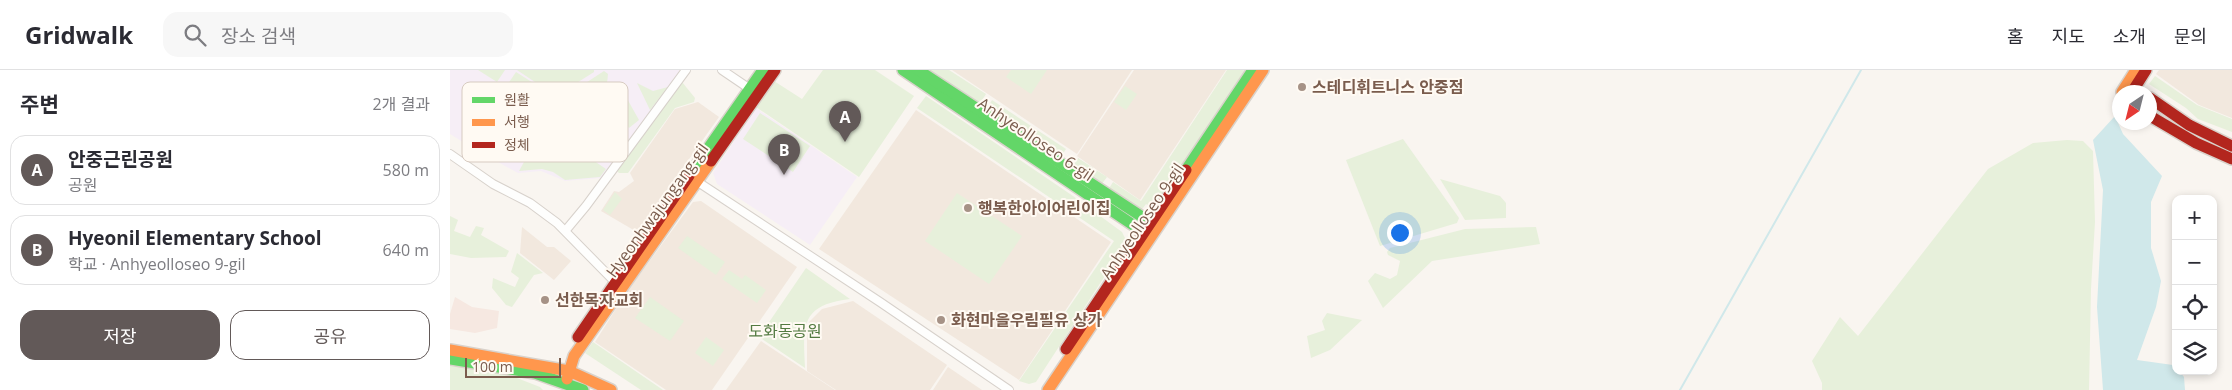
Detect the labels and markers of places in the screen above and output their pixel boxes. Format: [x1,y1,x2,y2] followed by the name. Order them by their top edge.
[1312,76,1463,98] place label: 스테디휘트니스 안중점
[1296,81,1308,93] marker: 스테디휘트니스 안중점
[829,101,861,142] pin: A
[768,134,800,175] pin: B
[978,197,1110,219] place label: 행복한아이어린이집
[962,202,974,214] marker: 행복한아이어린이집
[555,289,643,311] place label: 선한목자교회
[539,294,551,306] marker: 선한목자교회
[951,309,1103,331] place label: 화현마을우림필유 상가
[935,314,947,326] marker: 화현마을우림필유 상가

